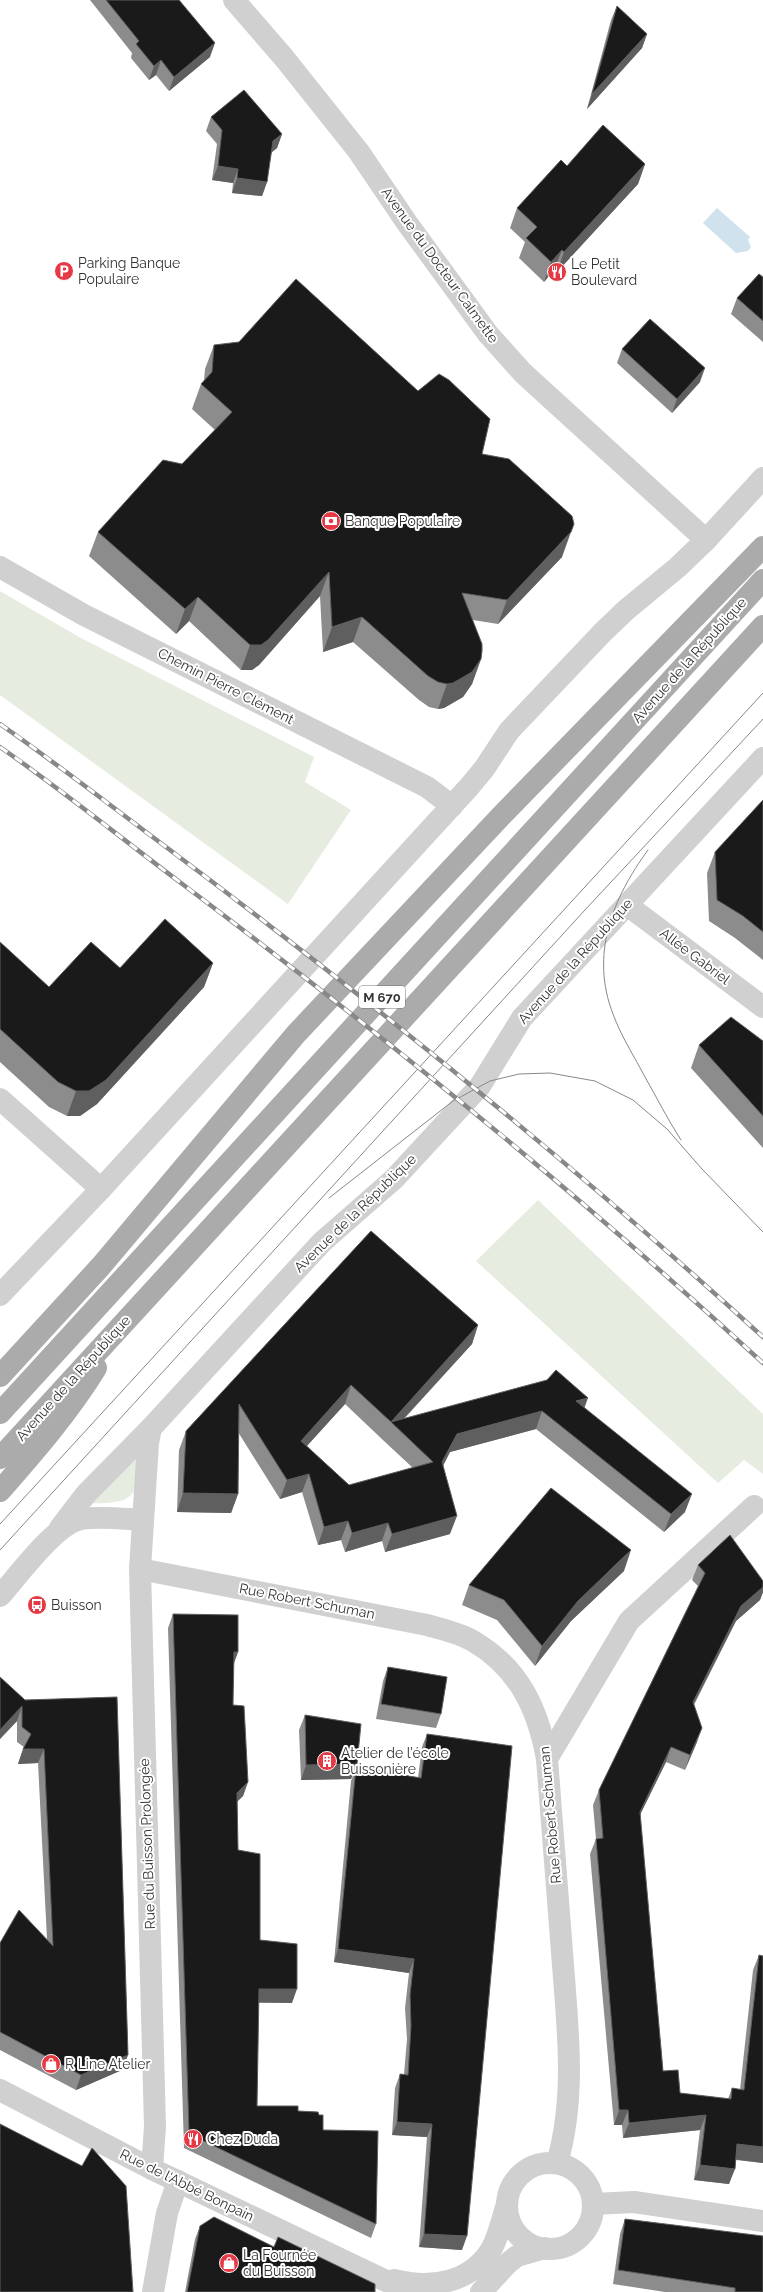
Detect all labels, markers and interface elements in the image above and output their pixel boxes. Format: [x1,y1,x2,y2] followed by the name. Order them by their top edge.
[378,184,502,346] street label: Avenue du Docteur Calmette
[78,255,180,287] place label: Parking Banque Populaire
[571,256,637,288] place label: Le Petit Boulevard
[53,260,75,282] parking icon: Parking Banque Populaire
[546,261,568,283] restaurant icon: Le Petit Boulevard
[320,510,342,532] bank icon: Banque Populaire
[345,513,460,529] place label: Banque Populaire
[629,594,749,726] street label: Avenue de la République
[155,645,297,727] street label: Chemin Pierre Clément
[515,895,635,1027] street label: Avenue de la République
[657,925,733,988] street label: Allée Gabriel
[359,986,405,1008] road number: M 670
[291,1151,419,1275] street label: Avenue de la République
[13,1312,133,1444] street label: Avenue de la République
[238,1580,376,1622] street label: Rue Robert Schuman
[26,1594,48,1616] bus stop icon: Buisson
[51,1597,102,1613] place label: Buisson
[341,1745,449,1777] place label: Atelier de l'école Buissonière
[536,1746,564,1884] street label: Rue Robert Schuman
[316,1750,338,1772] building icon: Atelier de l'école Buissonière
[136,1758,158,1930] street label: Rue du Buisson Prolongée
[40,2053,62,2075] shop icon: R Line Atelier
[65,2056,150,2072] place label: R Line Atelier
[182,2128,204,2150] restaurant icon: Chez Duda
[207,2131,278,2147] place label: Chez Duda
[117,2146,257,2224] street label: Rue de l'Abbé Bonpain
[243,2247,316,2279] place label: La Fournée du Buisson
[218,2252,240,2274] shop icon: La Fournée du Buisson

